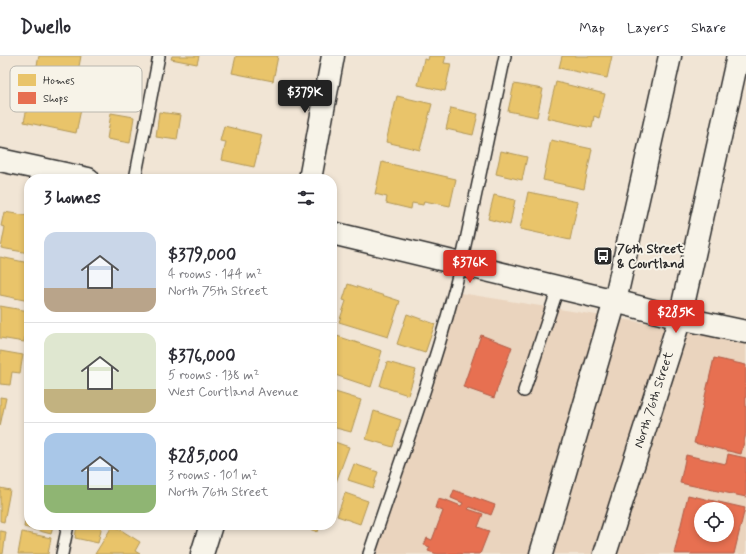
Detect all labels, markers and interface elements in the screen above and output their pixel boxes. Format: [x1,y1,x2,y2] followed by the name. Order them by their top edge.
[20,15,71,40] text: Dwello
[579,19,605,37] text: Map
[627,19,669,37] text: Layers
[691,19,726,37] text: Share
[10,66,142,112] legend
[43,74,75,88] text: Homes
[277,80,333,114] pin: $379K
[287,84,323,101] text: $379K
[43,92,68,106] text: Shops
[44,187,101,209] text: 3 homes
[295,187,317,209] icon: filters
[617,241,684,273] place label: 76th Street & Courtland
[168,244,236,266] text: $379,000
[592,245,614,267] bus stop icon: 76th Street & Courtland
[76,248,124,296] icon: home
[442,250,498,284] pin: $376K
[452,254,488,271] text: $376K
[168,266,262,283] text: 4 rooms · 144 m²
[168,283,268,300] text: North 75th Street
[648,300,704,334] pin: $285K
[657,304,695,321] text: $285K
[168,345,235,367] text: $376,000
[76,349,124,397] icon: home
[630,349,678,450] street label: North 76th Street
[168,367,259,384] text: 5 rooms · 138 m²
[168,384,299,401] text: West Courtland Avenue
[168,445,238,467] text: $285,000
[76,449,124,497] icon: home
[168,467,257,484] text: 3 rooms · 101 m²
[168,484,268,501] text: North 76th Street
[694,502,734,542] map controls
[694,502,734,542] button: locate

